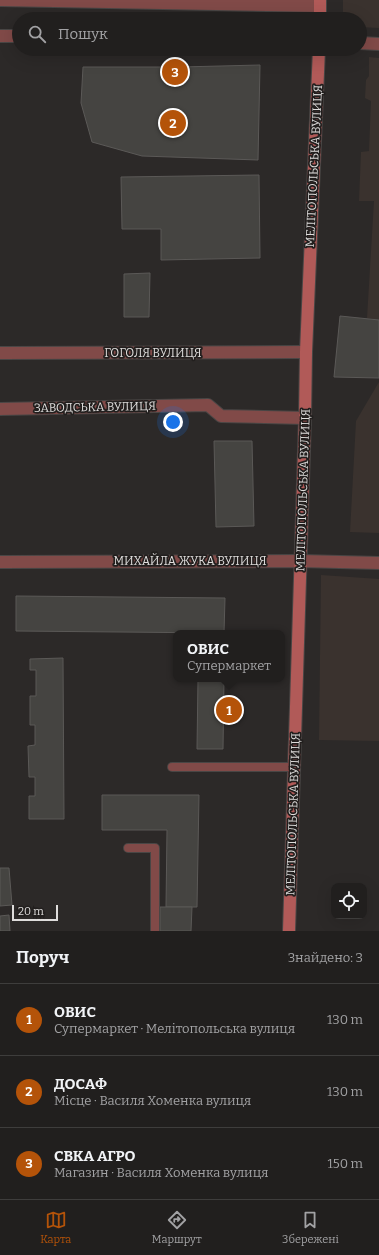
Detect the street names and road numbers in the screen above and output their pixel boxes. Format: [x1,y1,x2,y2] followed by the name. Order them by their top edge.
[303,84,325,248] street label: МЕЛІТОПОЛЬСЬКА ВУЛИЦЯ
[104,346,202,360] street label: ГОГОЛЯ ВУЛИЦЯ
[34,399,156,415] street label: ЗАВОДСЬКА ВУЛИЦЯ
[293,408,313,572] street label: МЕЛІТОПОЛЬСЬКА ВУЛИЦЯ
[113,553,267,568] street label: МИХАЙЛА ЖУКА ВУЛИЦЯ
[283,732,303,896] street label: МЕЛІТОПОЛЬСЬКА ВУЛИЦЯ

